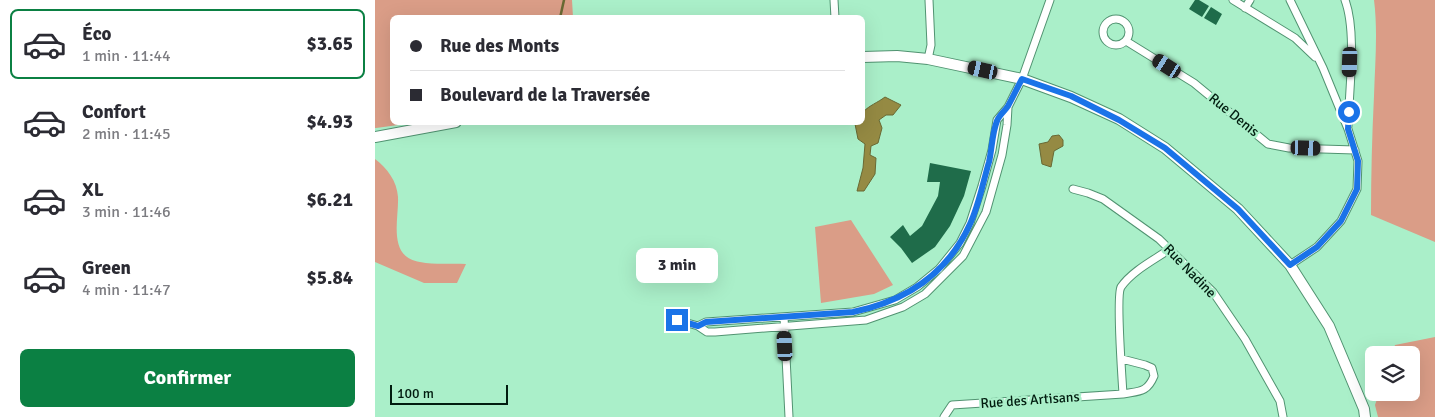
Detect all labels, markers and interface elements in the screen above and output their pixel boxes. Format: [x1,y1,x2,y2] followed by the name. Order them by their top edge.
[22,22,67,67] icon: car
[82,22,112,46] text: Éco
[307,32,353,56] text: $3.65
[440,34,559,58] text: Rue des Monts
[82,46,171,66] text: 1 min · 11:44
[1341,47,1358,77] car
[1150,52,1183,80] car
[966,59,999,81] car
[440,83,650,107] text: Boulevard de la Traversée
[1206,90,1262,140] street label: Rue Denis
[22,100,67,145] icon: car
[82,100,146,124] text: Confort
[1338,101,1360,123] route start
[307,110,353,134] text: $4.93
[82,124,171,144] text: 2 min · 11:45
[1290,140,1321,156] car
[22,178,67,223] icon: car
[82,178,104,202] text: XL
[307,188,353,212] text: $6.21
[82,202,171,222] text: 3 min · 11:46
[1160,241,1220,301] street label: Rue Nadine
[636,248,718,282] callout: 3 min
[658,255,696,275] text: 3 min
[22,256,67,301] icon: car
[82,256,131,280] text: Green
[307,266,353,290] text: $5.84
[82,280,171,300] text: 4 min · 11:47
[666,309,688,331] route end
[776,331,793,361] car
[1365,346,1420,401] map controls
[1365,346,1420,401] button: layers
[20,349,355,407] button: Confirmer
[390,382,507,405] scale bar
[397,385,434,402] text: 100 m
[980,388,1080,412] street label: Rue des Artisans

